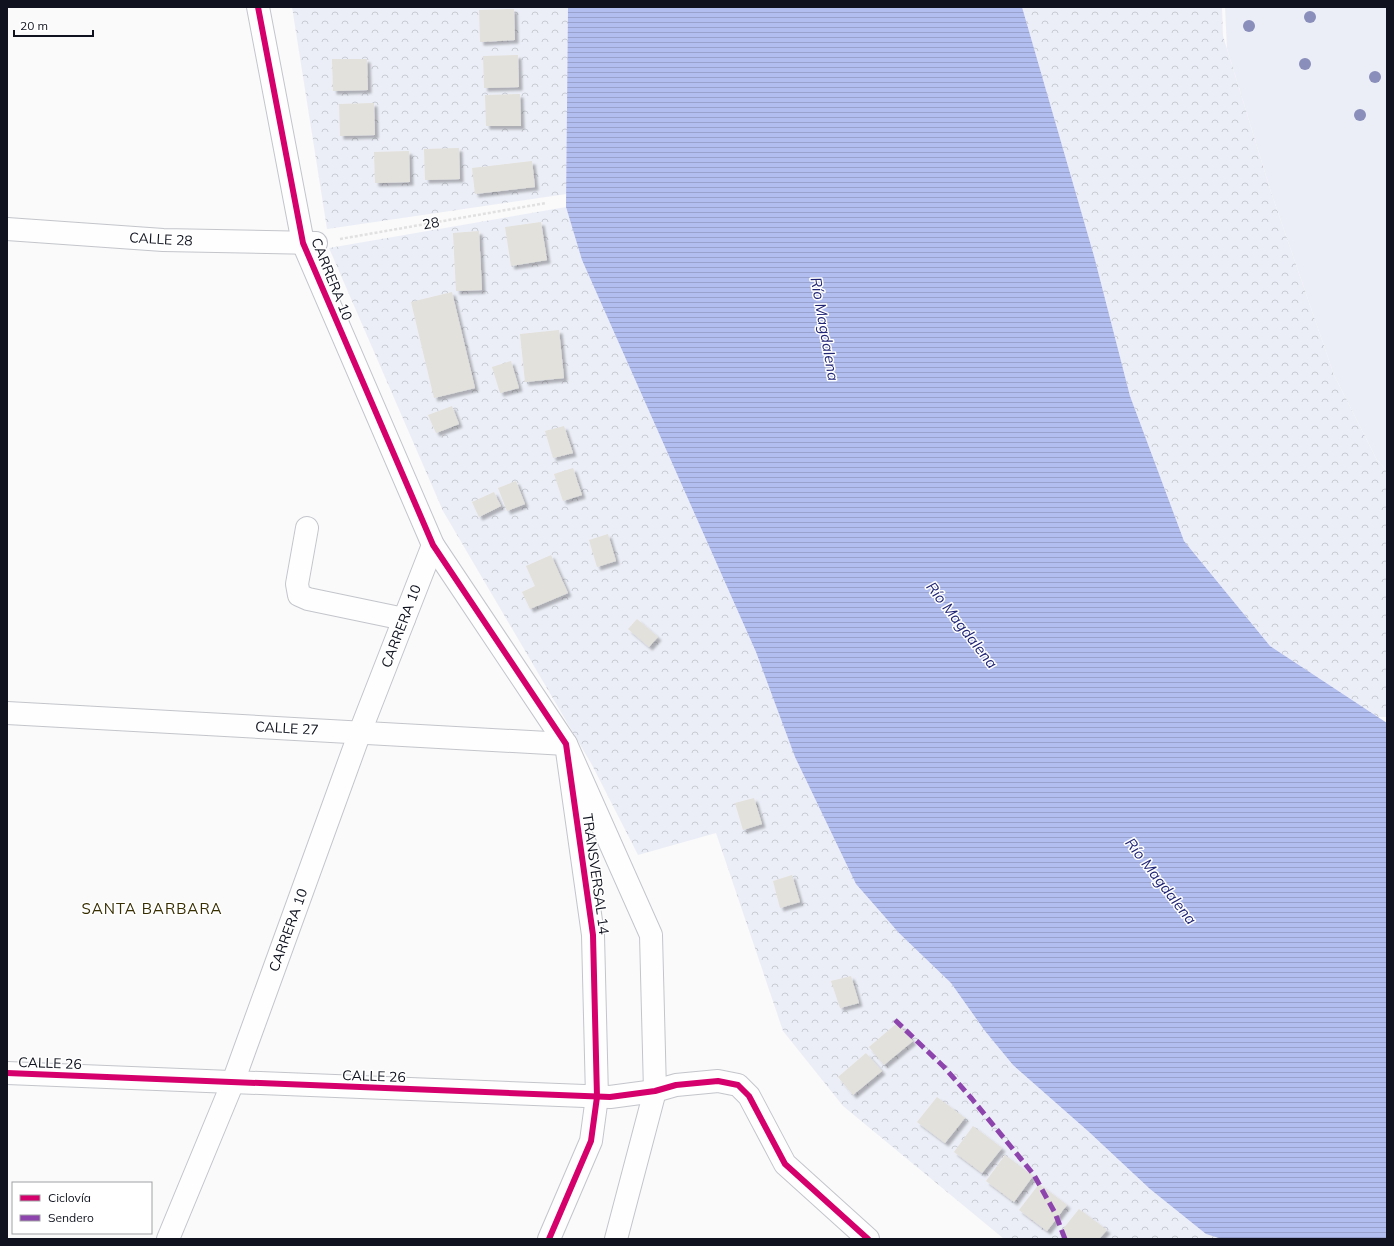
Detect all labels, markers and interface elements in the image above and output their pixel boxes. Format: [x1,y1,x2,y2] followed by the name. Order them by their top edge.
[14,12,93,38] scale bar
[20,18,48,33] text: 20 m
[421,213,441,233] street label: 28
[129,228,193,250] street label: CALLE 28
[307,235,357,323] street label: CARRERA 10
[807,276,843,382] water label: Río Magdalena
[922,578,1002,672] water label: Río Magdalena
[377,582,425,670] street label: CARRERA 10
[255,717,319,739] street label: CALLE 27
[579,812,613,936] street label: TRANSVERSAL 14
[1121,834,1201,928] water label: Río Magdalena
[265,886,311,974] street label: CARRERA 10
[81,899,223,918] district label: SANTA BARBARA
[18,1053,82,1073] street label: CALLE 26
[342,1066,406,1086] street label: CALLE 26
[12,1182,152,1234] legend
[48,1190,91,1205] text: Ciclovía
[48,1210,94,1225] text: Sendero

